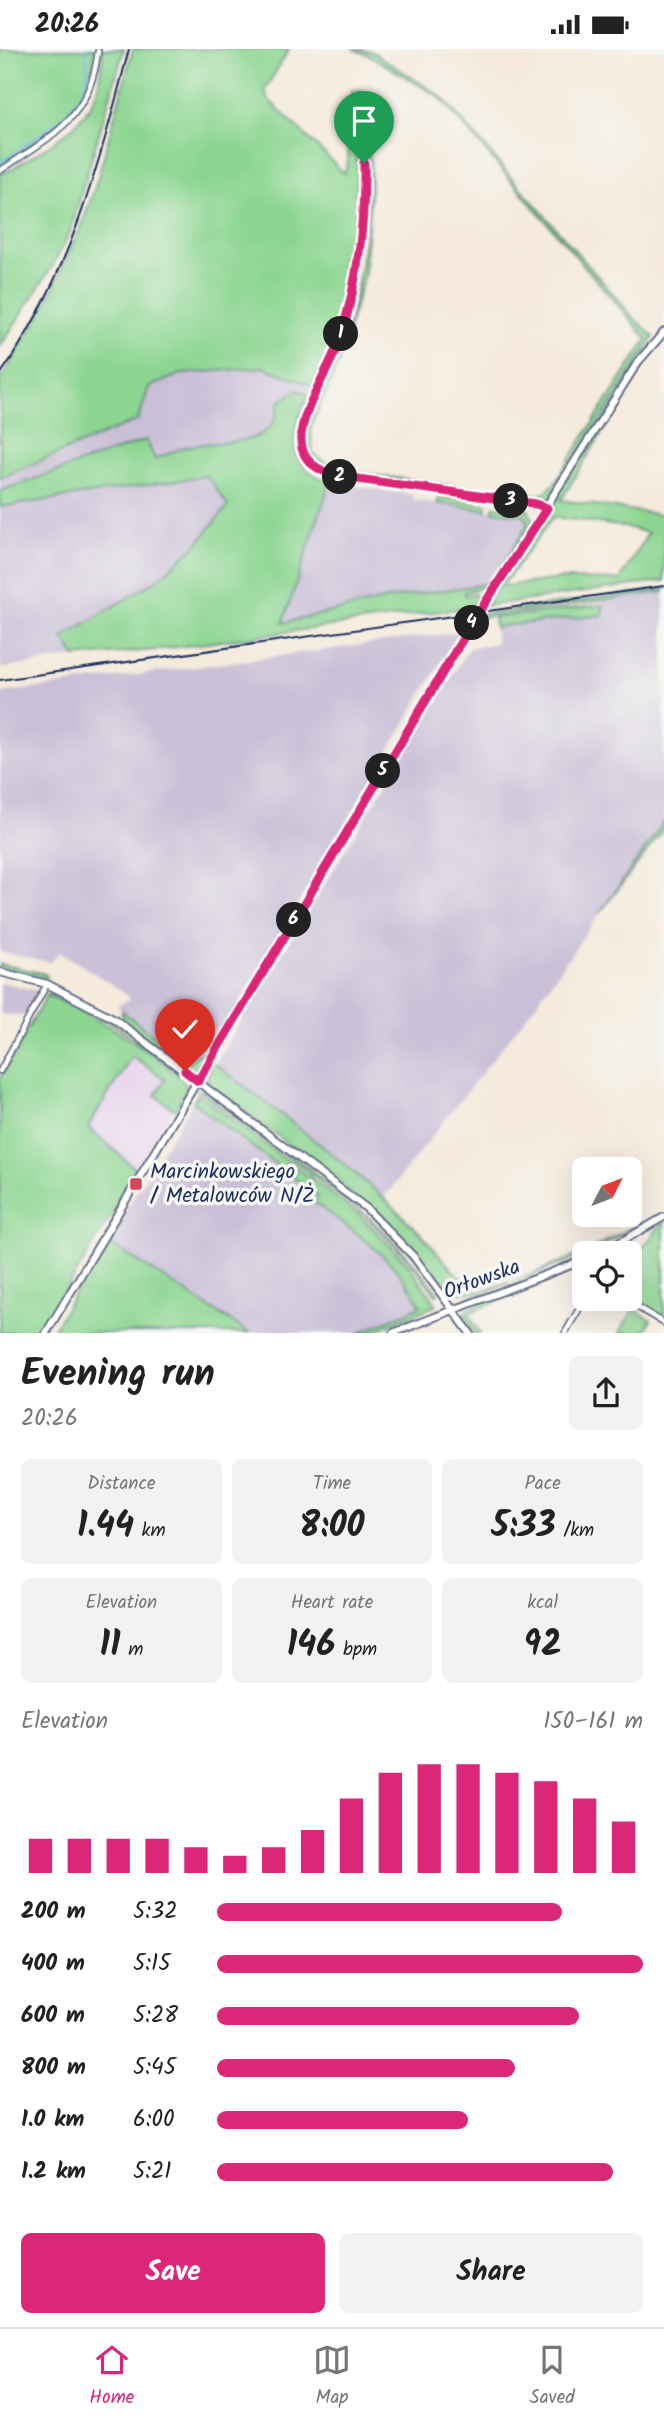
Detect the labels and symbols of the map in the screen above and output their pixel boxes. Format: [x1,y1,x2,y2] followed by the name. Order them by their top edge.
[334,91,394,163] pin
[324,317,358,351] pin: 1
[322,459,358,495] pin: 2
[494,483,528,519] pin: 3
[454,605,490,641] pin: 4
[366,753,400,789] pin: 5
[276,903,312,937] pin: 6
[155,999,215,1071] pin
[150,1156,315,1213] place label: Marcinkowskiego / Metalowców N/Ż
[572,1157,642,1227] north arrow
[128,1176,144,1192] marker: Marcinkowskiego / Metalowców N/Ż
[439,1251,525,1309] street label: Orłowska

